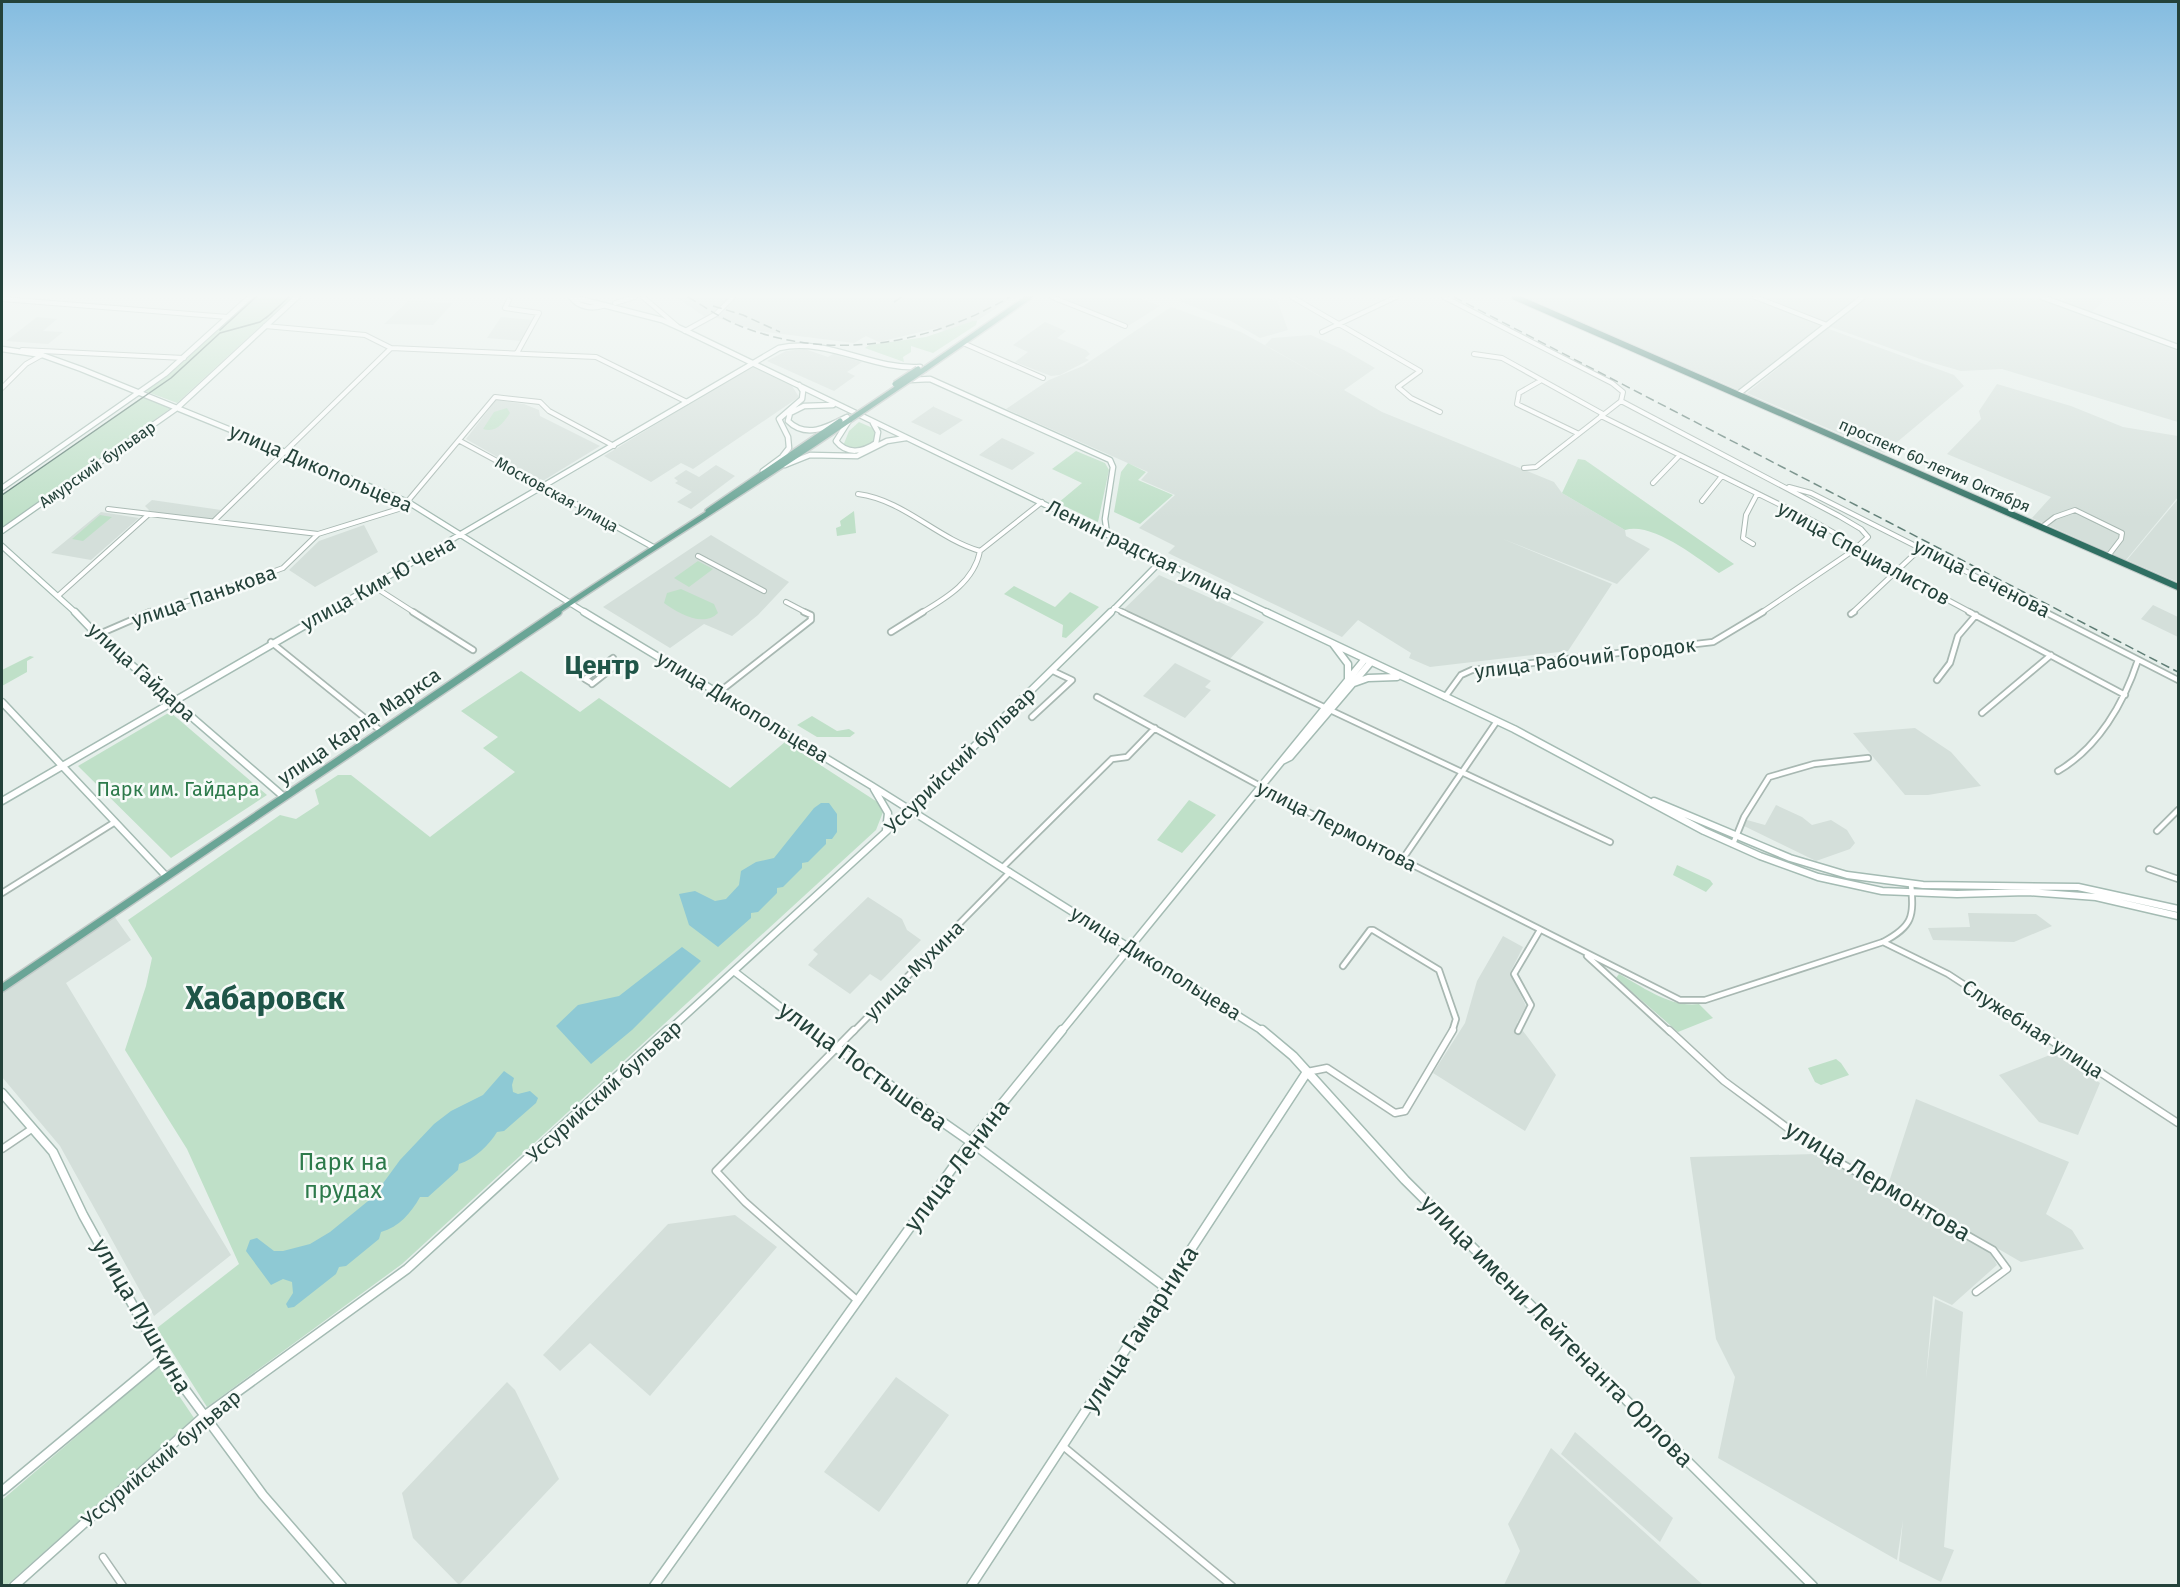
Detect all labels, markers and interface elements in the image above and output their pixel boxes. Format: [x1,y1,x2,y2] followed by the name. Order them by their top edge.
[1836,415,2033,516] street label: проспект 60-летия Октября
[35,417,159,512] street label: Амурский бульвар
[226,419,416,517] street label: улица Дикопольцева
[492,453,622,536] street label: Московская улица
[1043,494,1237,606] street label: Ленинградская улица
[1773,496,1955,610] street label: улица Специалистов
[297,531,459,635] street label: улица Ким Ю Чена
[1910,533,2054,623] street label: улица Сеченова
[129,560,279,632] street label: улица Панькова
[83,617,201,727] street label: улица Гайдара
[1473,632,1697,683] street label: улица Рабочий Городок
[653,646,833,768] street label: улица Дикопольцева
[564,650,640,681] district label: Центр
[273,662,445,790] street label: улица Карла Маркса
[880,682,1040,838] street label: Уссурийский бульвар
[1253,775,1421,877] street label: улица Лермонтова
[96,777,260,801] park label: Парк им. Гайдара
[1066,901,1246,1025] street label: улица Дикопольцева
[859,915,969,1025] street label: улица Мухина
[1958,974,2108,1084] street label: Служебная улица
[184,979,345,1017] district label: Хабаровск
[773,995,953,1137] street label: улица Постышева
[521,1015,687,1167] street label: Уссурийский бульвар
[898,1093,1016,1237] street label: улица Ленина
[1780,1115,1976,1247] street label: улица Лермонтова
[298,1148,388,1204] park label: Парк на прудах
[1415,1189,1699,1473] street label: улица имени Лейтенанта Орлова
[86,1233,198,1399] street label: улица Пушкина
[1076,1240,1204,1418] street label: улица Гамарника
[76,1384,246,1532] street label: Уссурийский бульвар

